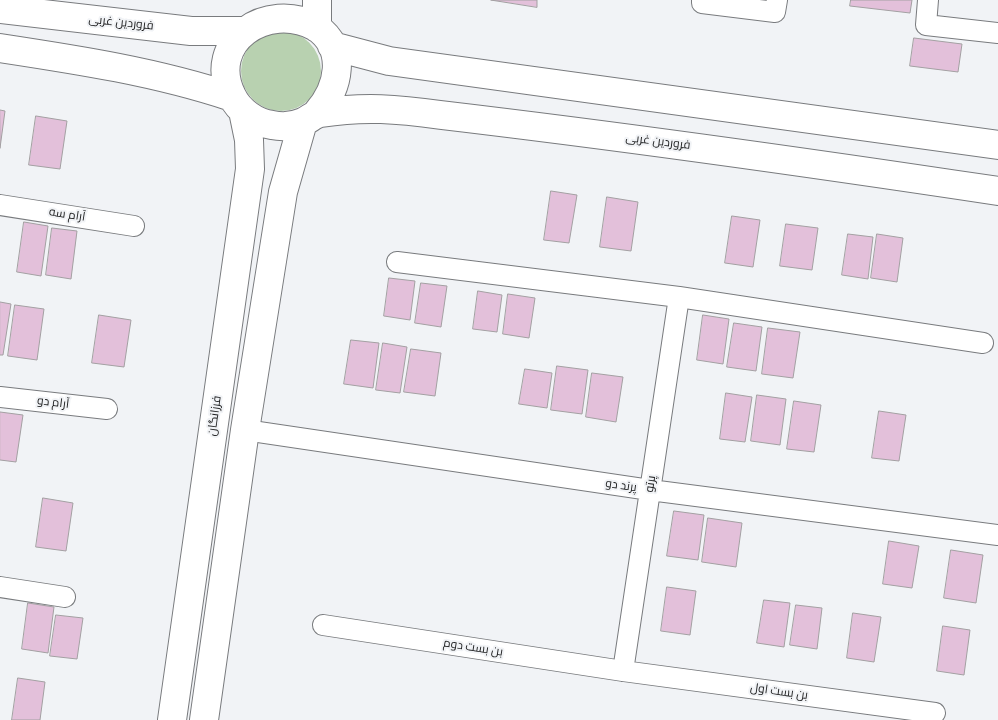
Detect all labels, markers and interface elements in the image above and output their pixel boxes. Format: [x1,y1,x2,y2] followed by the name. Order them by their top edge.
[88,12,154,34] street label: فروردین غربی
[625,131,691,153] street label: فروردین غربی
[48,205,86,225] street label: آرام سه
[36,394,70,412] street label: آرام دو
[205,395,225,437] street label: فرزانگان
[643,475,659,493] street label: پرتو
[604,477,638,495] street label: پرند دو
[442,636,504,660] street label: بن بست دوم
[749,681,809,703] street label: بن بست اول

